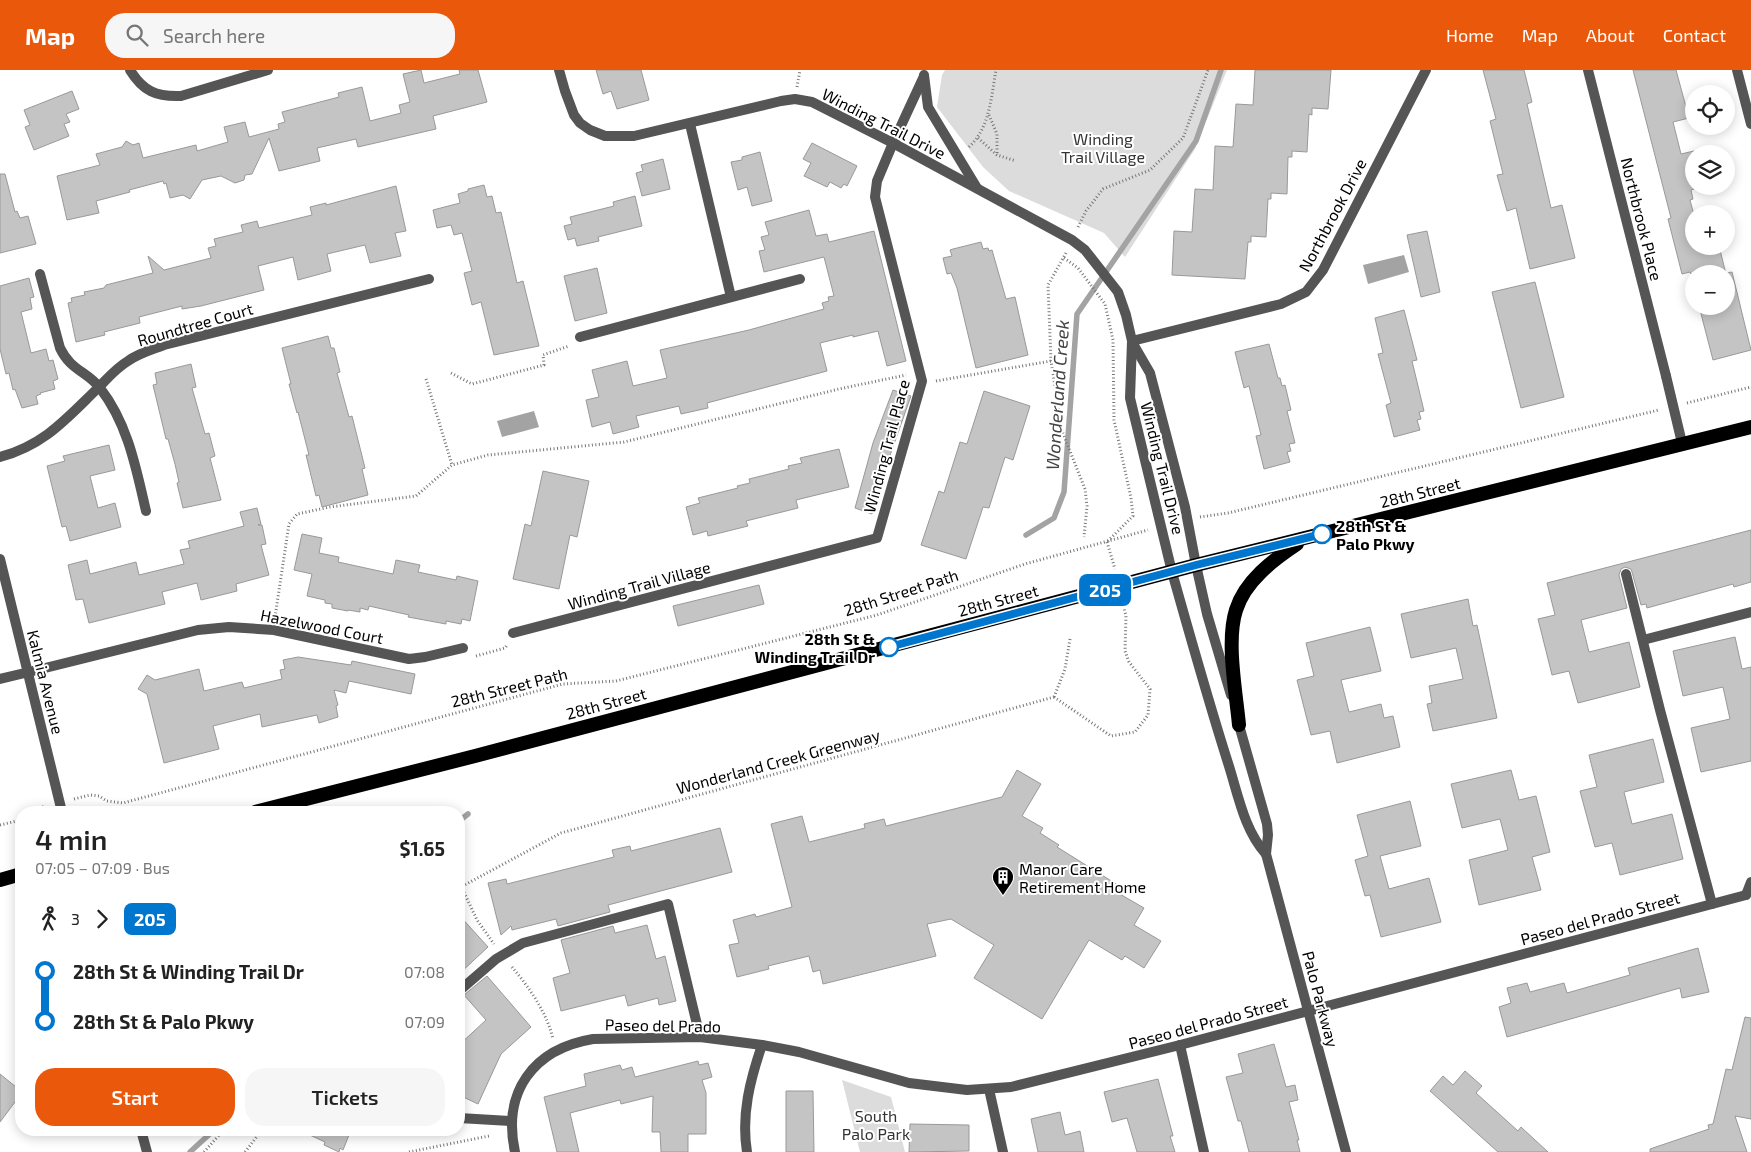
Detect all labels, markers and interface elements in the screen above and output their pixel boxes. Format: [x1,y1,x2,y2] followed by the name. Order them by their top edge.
[105,13,455,58] search box
[25,21,75,50] text: Map
[123,21,151,49] icon: search
[163,24,265,47] text: Search here
[1446,24,1494,46] text: Home
[1522,24,1558,46] text: Map
[1586,24,1635,46] text: About
[1663,24,1726,46] text: Contact
[819,84,949,162] street label: Winding Trail Drive
[1685,85,1735,315] map controls
[1685,85,1735,135] button: locate
[1061,129,1145,166] park label: Winding Trail Village
[1685,145,1735,195] button: layers
[1294,155,1370,275] street label: Northbrook Drive
[1617,155,1667,283] street label: Northbrook Place
[1685,205,1735,255] button: +
[1685,265,1735,315] button: −
[135,298,255,350] street label: Roundtree Court
[1041,319,1073,471] water label: Wonderland Creek
[859,377,913,515] street label: Winding Trail Place
[1137,400,1189,536] street label: Winding Trail Drive
[1378,473,1462,511] street label: 28th Street
[1336,516,1415,554] place label: 28th St & Palo Pkwy
[1312,524,1332,544] marker: 28th St & Palo Pkwy
[566,557,712,613] street label: Winding Trail Village
[841,565,961,619] street label: 28th Street Path
[1076,574,1134,606] line badge: 205
[1089,579,1121,601] text: 205
[956,580,1040,620] street label: 28th Street
[259,605,385,647] street label: Hazelwood Court
[24,628,68,736] street label: Kalmia Avenue
[755,629,875,666] place label: 28th St & Winding Trail Dr
[879,637,899,657] marker: 28th St & Winding Trail Dr
[449,663,569,711] street label: 28th Street Path
[564,683,648,723] street label: 28th Street
[674,724,882,797] street label: Wonderland Creek Greenway
[35,822,107,856] text: 4 min
[399,837,445,860] text: $1.65
[35,858,170,877] text: 07:05 – 07:09 · Bus
[1019,859,1146,896] place label: Manor Care Retirement Home
[991,865,1015,896] building icon: Manor Care Retirement Home
[1518,888,1682,948] street label: Paseo del Prado Street
[35,905,63,933] icon: walk
[88,905,116,933] icon: forward
[134,908,166,930] text: 205
[71,909,80,928] text: 3
[1299,949,1343,1050] street label: Palo Parkway
[73,960,304,983] text: 28th St & Winding Trail Dr
[404,962,445,981] text: 07:08
[1126,992,1290,1052] street label: Paseo del Prado Street
[73,1010,254,1033] text: 28th St & Palo Pkwy
[405,1012,445,1031] text: 07:09
[605,1014,721,1036] street label: Paseo del Prado
[35,1068,235,1126] button: Start
[245,1068,445,1126] button: Tickets
[842,1106,910,1143] park label: South Palo Park

